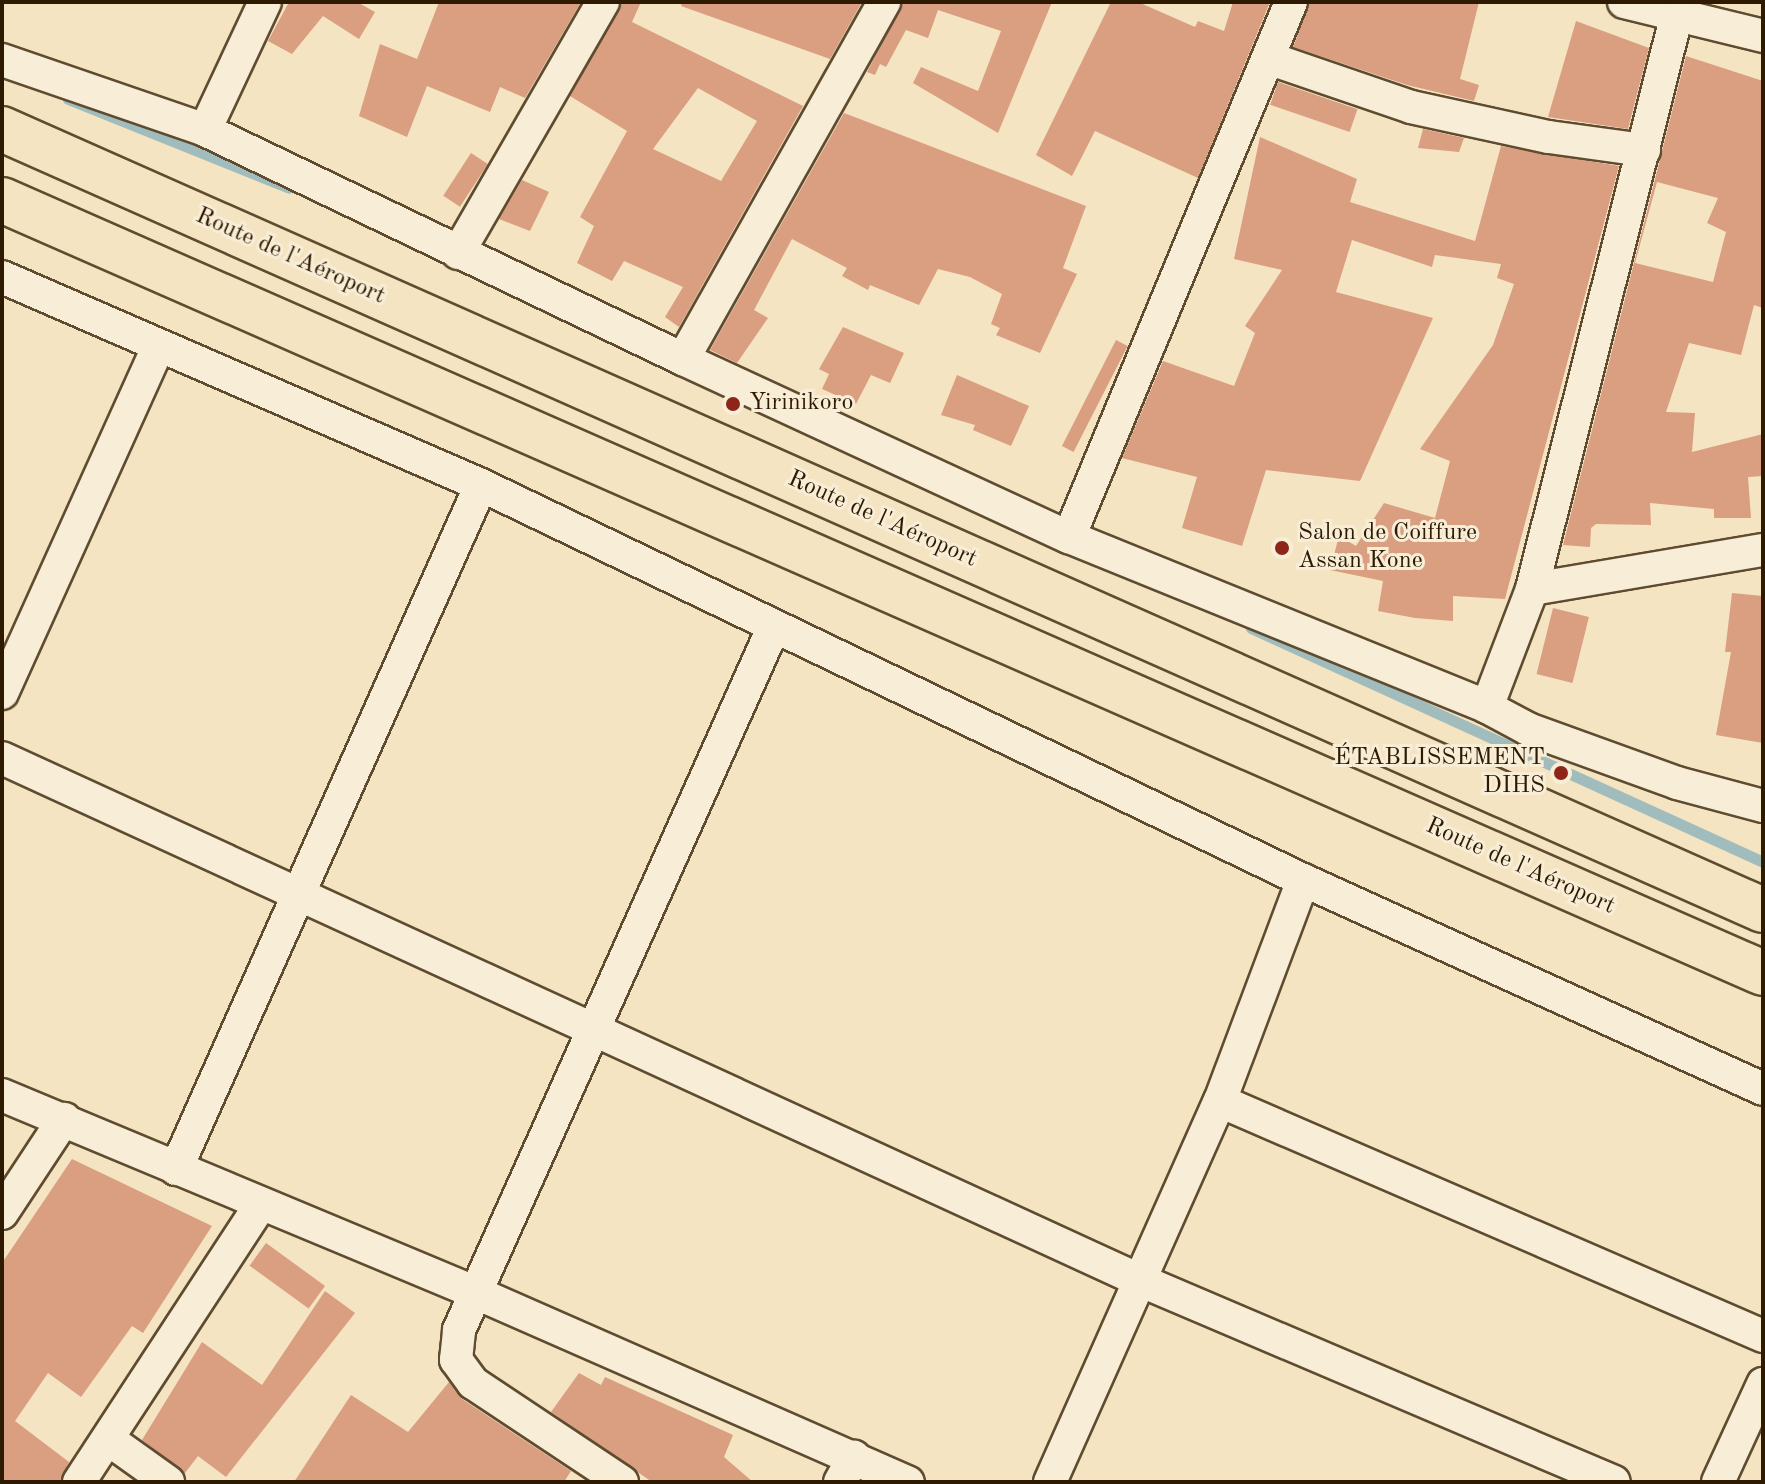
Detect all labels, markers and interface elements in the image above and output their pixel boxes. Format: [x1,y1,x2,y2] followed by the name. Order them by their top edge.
[191,202,389,312] street label: Route de l'Aéroport
[749,390,853,418] place label: Yirinikoro
[724,395,742,413] marker: Yirinikoro
[783,465,981,575] street label: Route de l'Aéroport
[1298,520,1477,576] place label: Salon de Coiffure Assan Kone
[1273,539,1291,557] marker: Salon de Coiffure Assan Kone
[1334,745,1545,801] place label: ÉTABLISSEMENT DIHS
[1552,764,1570,782] marker: ÉTABLISSEMENT DIHS
[1421,812,1619,922] street label: Route de l'Aéroport

